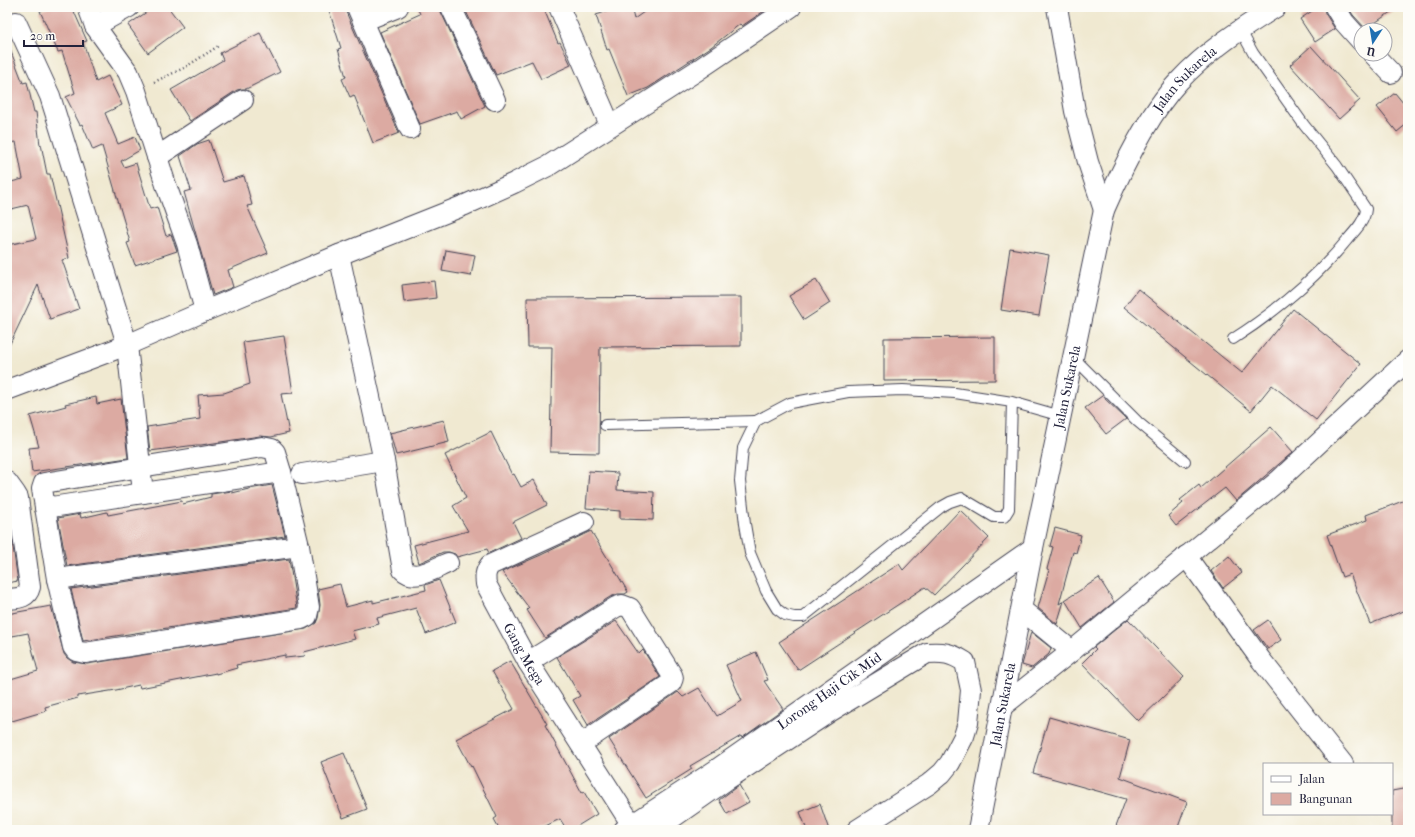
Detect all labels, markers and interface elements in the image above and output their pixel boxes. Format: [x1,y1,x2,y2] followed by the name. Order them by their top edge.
[24,22,83,48] scale bar
[1353,22,1393,62] north arrow
[30,29,55,43] text: 20 m
[1149,42,1220,116] street label: Jalan Sukarela
[1365,44,1378,59] text: U
[1050,343,1084,431] street label: Jalan Sukarela
[500,620,549,688] street label: Gang Mega
[774,648,885,733] street label: Lorong Haji Cik Mid
[986,661,1019,749] street label: Jalan Sukarela
[1263,763,1393,815] legend
[1298,772,1325,786] text: Jalan
[1299,792,1352,806] text: Bangunan

